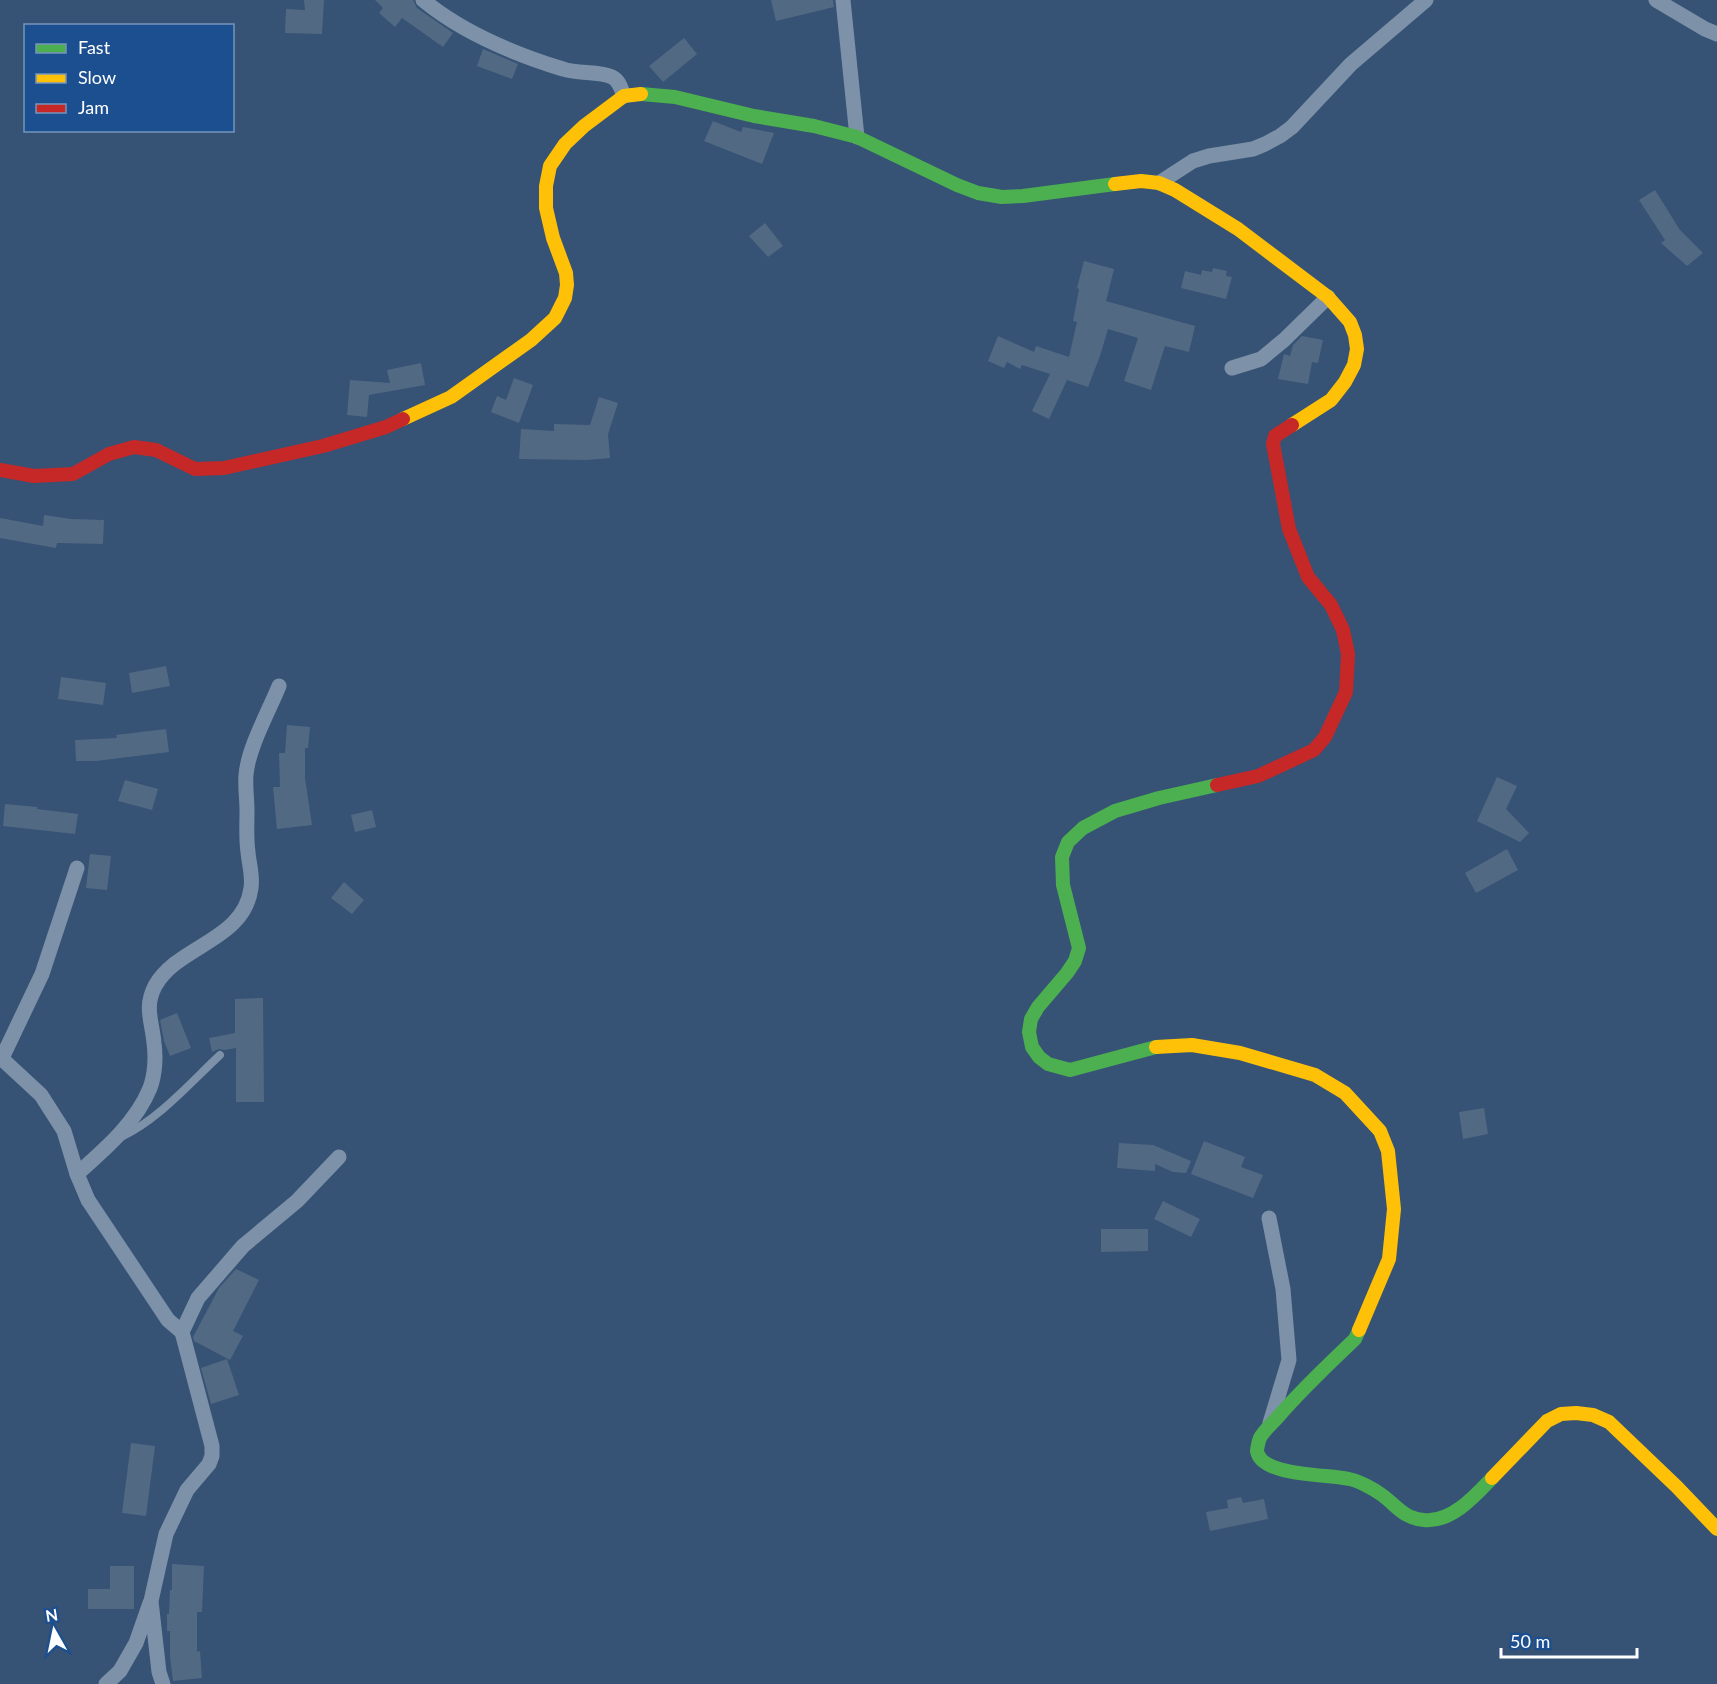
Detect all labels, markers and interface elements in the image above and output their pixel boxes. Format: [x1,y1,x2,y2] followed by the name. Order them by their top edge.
[24,24,234,132] legend
[78,36,111,58] text: Fast
[78,66,116,88] text: Slow
[78,96,109,118] text: Jam
[24,1600,84,1660] north arrow
[44,1604,59,1625] text: N
[1501,1621,1638,1659] scale bar
[1510,1630,1550,1652] text: 50 m

